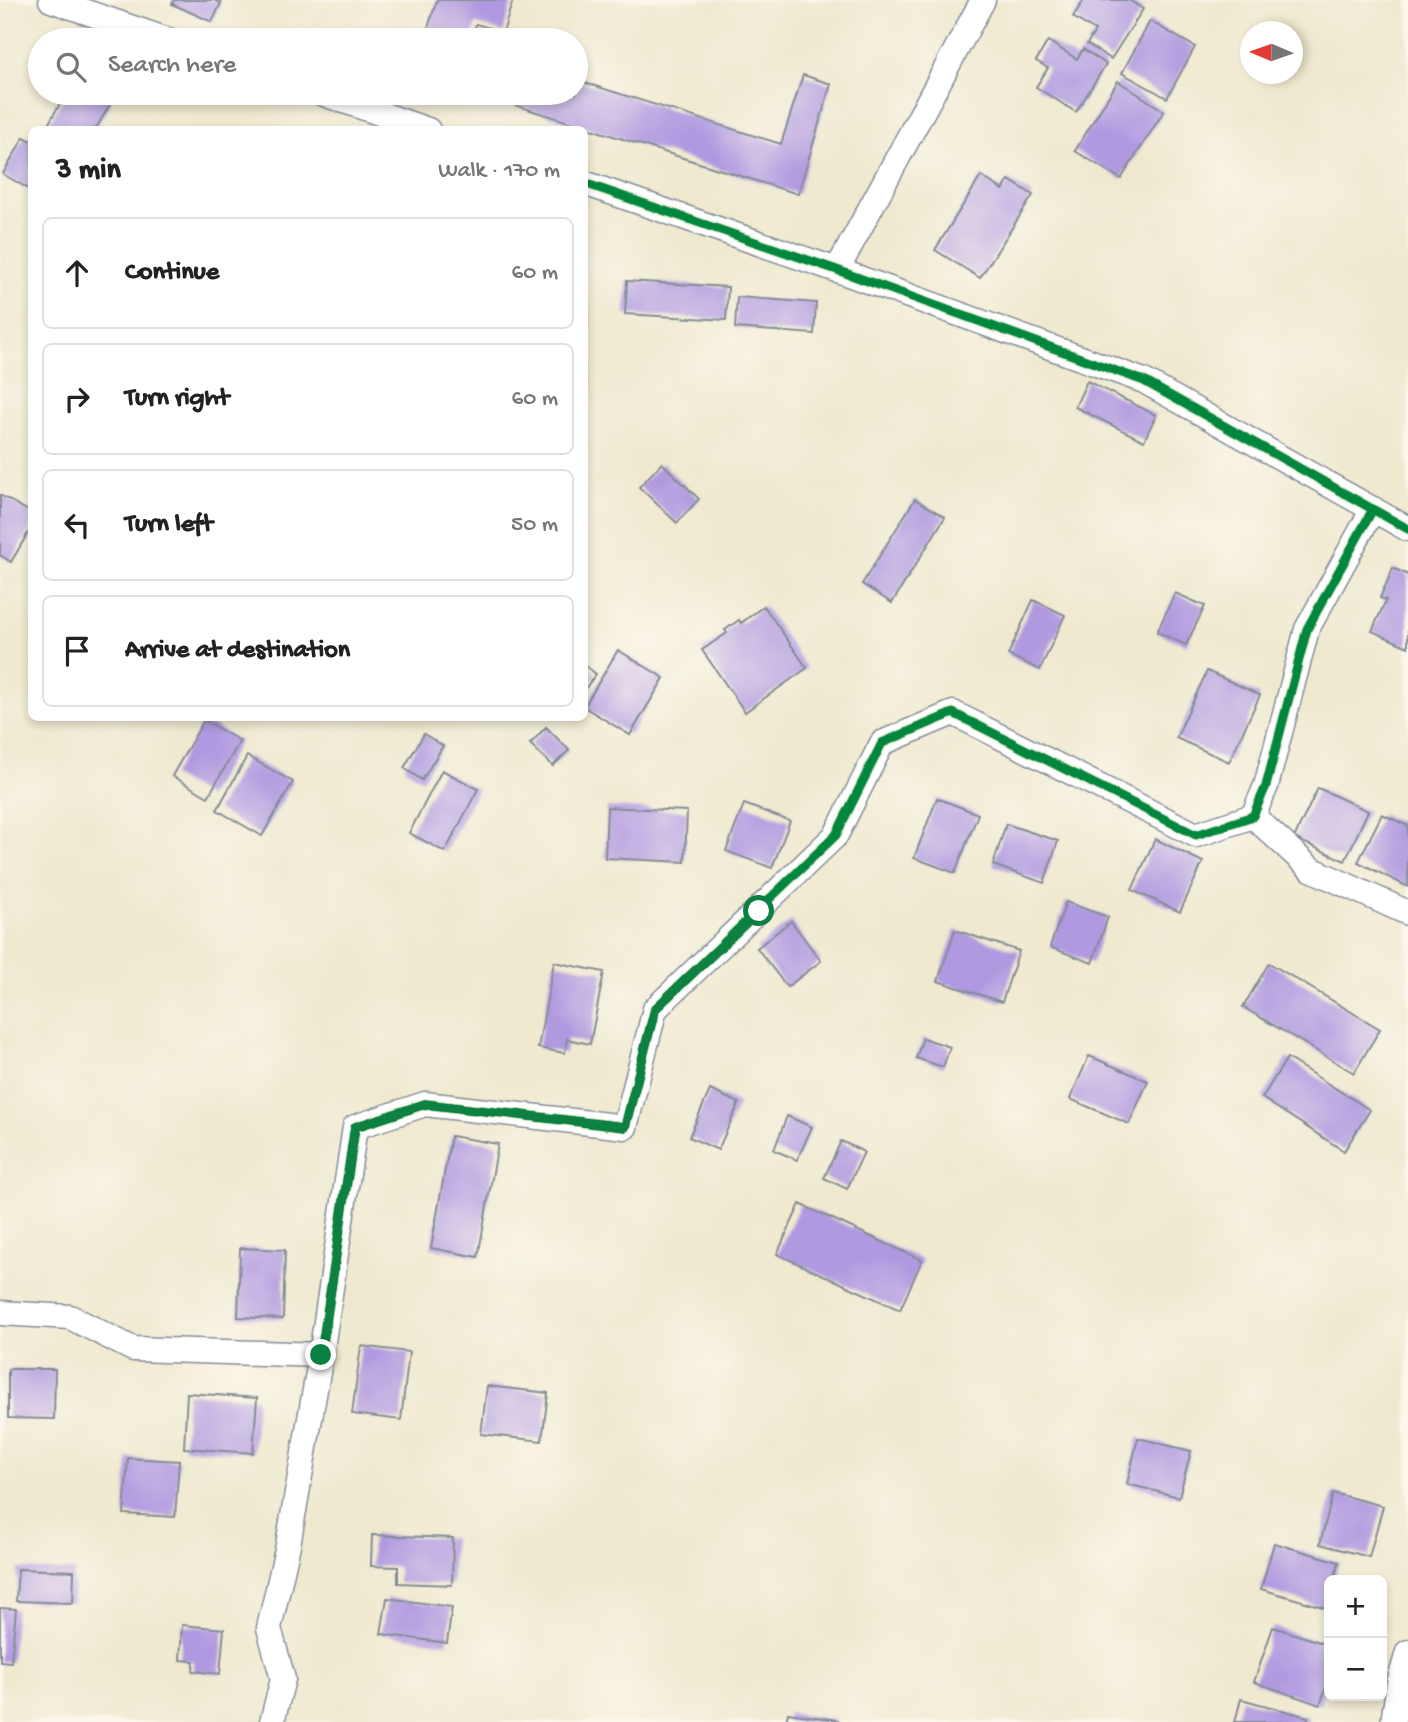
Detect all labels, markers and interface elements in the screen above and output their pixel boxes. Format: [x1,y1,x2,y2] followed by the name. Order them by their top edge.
[1240,21,1303,84] north arrow
[28,28,588,105] search box
[52,48,90,86] icon: search
[108,51,236,82] text: Search here
[56,154,121,189] text: 3 min
[438,158,560,185] text: Walk · 170 m
[58,254,96,292] icon: ahead
[125,258,219,289] text: Continue
[512,260,558,287] text: 60 m
[58,380,96,418] icon: right
[125,384,229,415] text: Turn right
[512,386,558,413] text: 60 m
[58,506,96,544] icon: left
[125,510,213,541] text: Turn left
[511,512,558,539] text: 50 m
[58,632,96,670] icon: arrive
[125,636,350,667] text: Arrive at destination
[743,895,774,926] route start
[305,1339,336,1370] route end
[1324,1575,1387,1701] map controls
[1324,1575,1387,1638] button: +
[1324,1638,1387,1701] button: −

